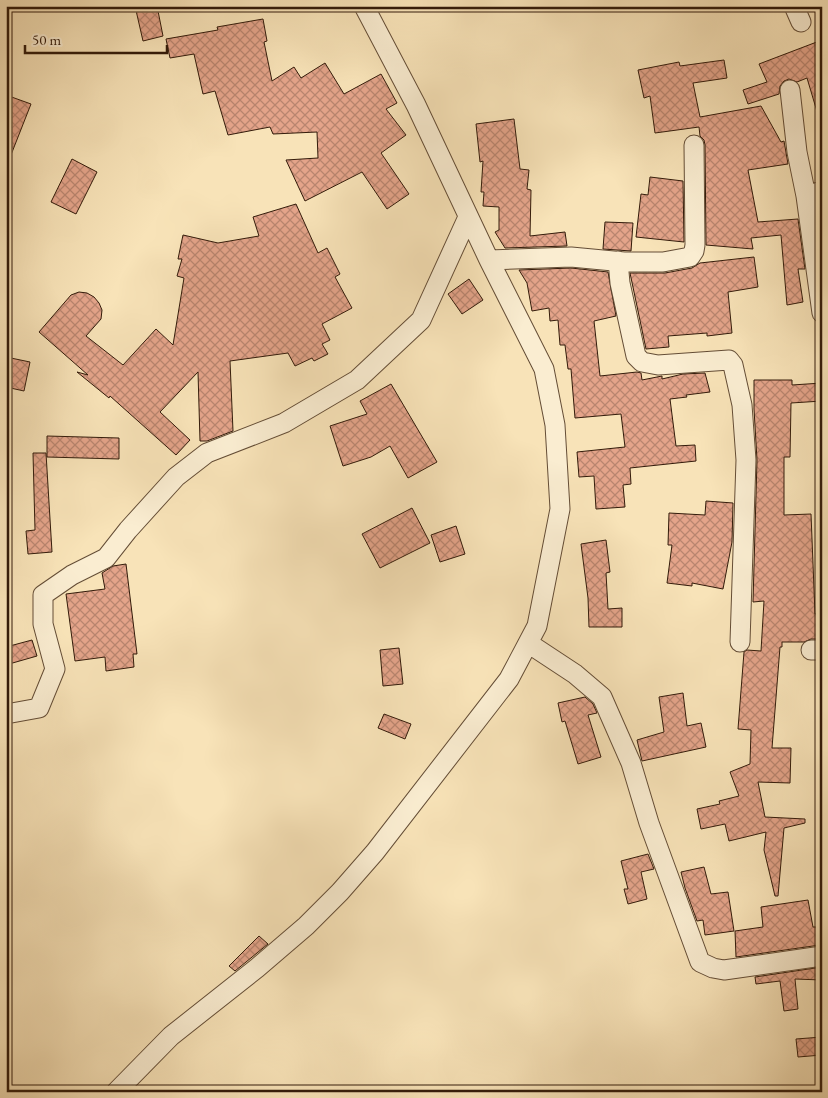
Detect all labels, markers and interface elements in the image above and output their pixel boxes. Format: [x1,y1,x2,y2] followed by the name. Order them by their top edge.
[25,22,168,54] scale bar
[32,30,61,49] text: 50 m

